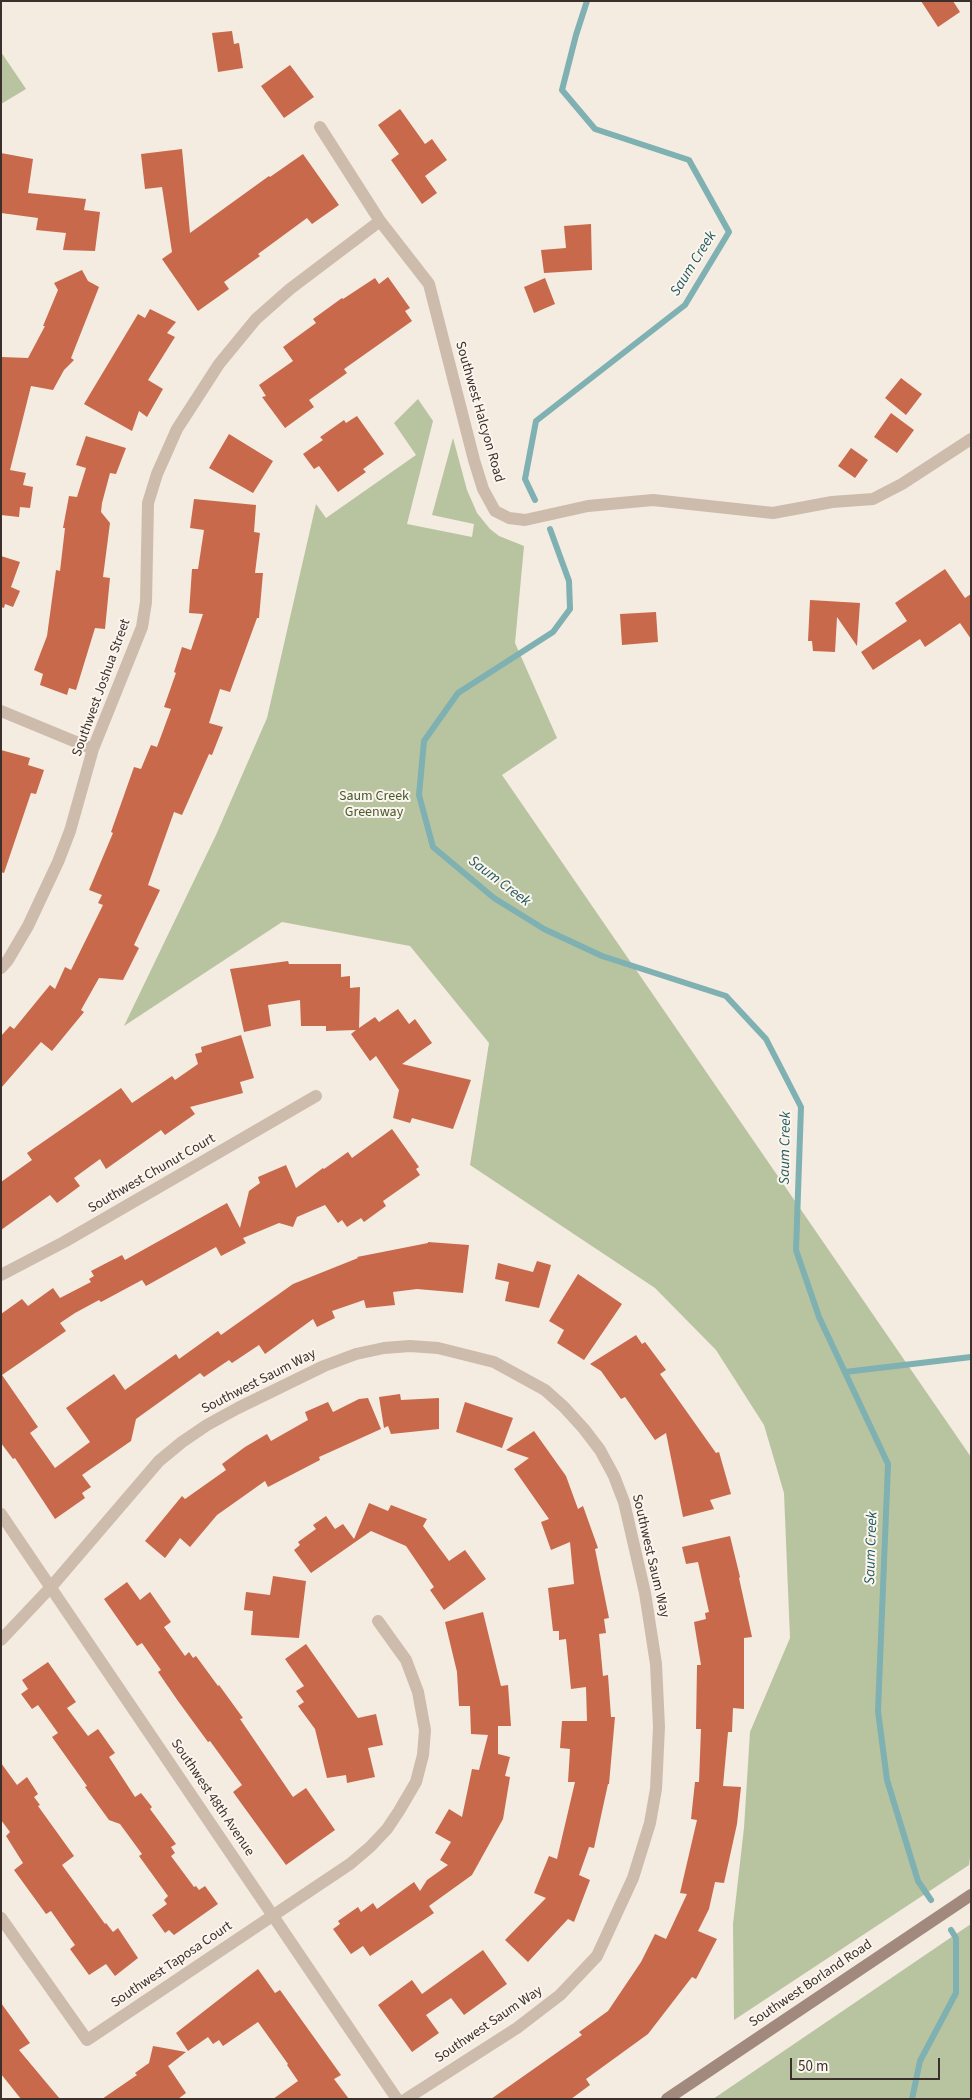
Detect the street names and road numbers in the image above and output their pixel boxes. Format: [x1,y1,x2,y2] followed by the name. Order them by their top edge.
[451,340,507,484] street label: Southwest Halcyon Road
[69,617,135,759] street label: Southwest Joshua Street
[85,1131,219,1217] street label: Southwest Chunut Court
[199,1346,319,1418] street label: Southwest Saum Way
[628,1493,672,1619] street label: Southwest Saum Way
[167,1736,257,1860] street label: Southwest 48th Avenue
[108,1918,236,2012] street label: Southwest Taposa Court
[746,1937,876,2031] street label: Southwest Borland Road
[432,1983,546,2067] street label: Southwest Saum Way

